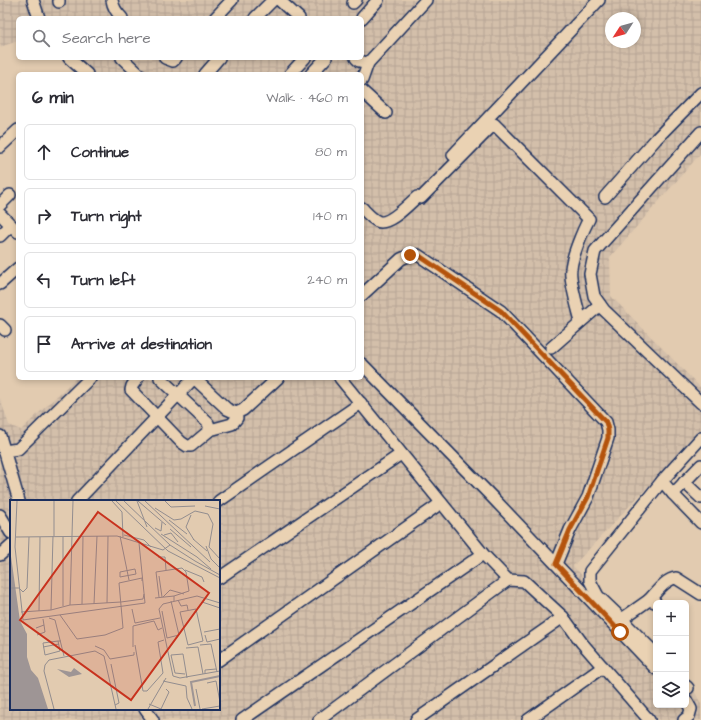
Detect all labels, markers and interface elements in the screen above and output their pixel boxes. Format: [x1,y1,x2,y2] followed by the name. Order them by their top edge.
[605,12,641,48] north arrow
[16,16,364,60] search box
[30,27,52,49] icon: search
[62,28,151,49] text: Search here
[32,86,74,110] text: 6 min
[266,89,348,107] text: Walk · 460 m
[33,141,55,163] icon: ahead
[71,142,129,163] text: Continue
[315,143,347,161] text: 80 m
[33,205,55,227] icon: right
[71,206,142,227] text: Turn right
[313,207,347,225] text: 140 m
[401,246,419,264] route end
[33,269,55,291] icon: left
[71,270,135,291] text: Turn left
[307,271,347,289] text: 240 m
[33,333,55,355] icon: arrive
[71,334,212,355] text: Arrive at destination
[10,500,220,710] inset map
[653,600,689,708] map controls
[653,600,689,636] button: +
[611,623,629,641] route start
[653,636,689,672] button: −
[653,672,689,708] button: layers

